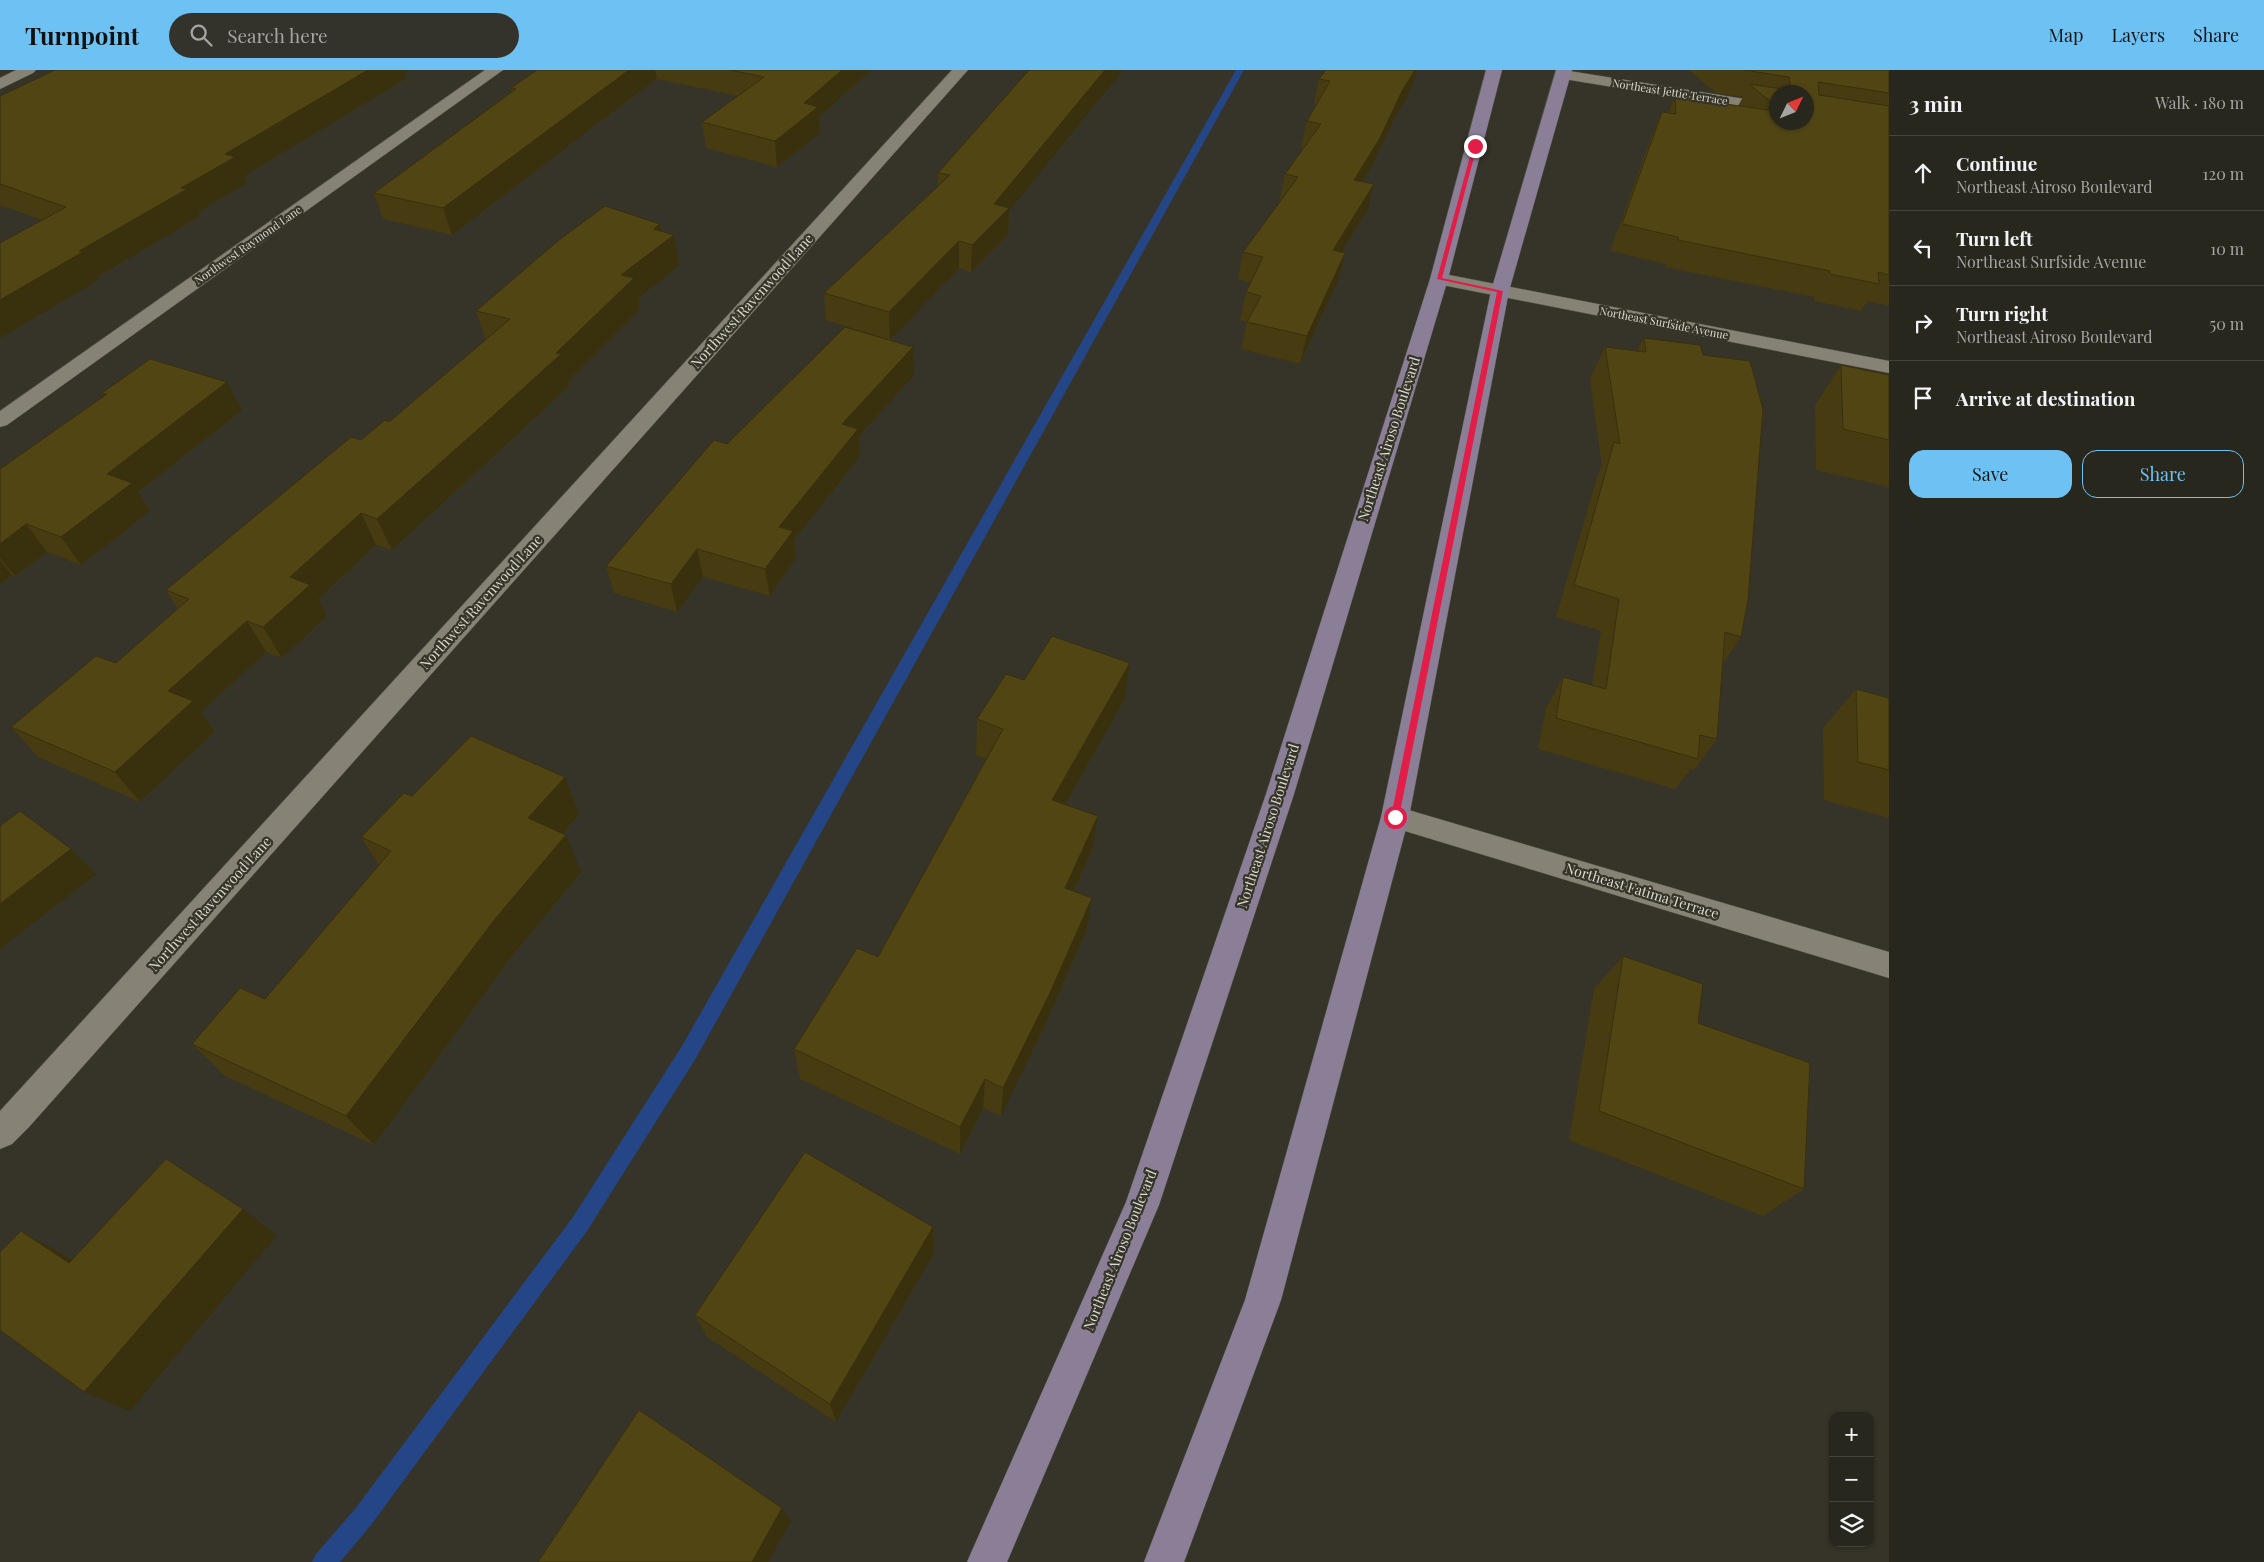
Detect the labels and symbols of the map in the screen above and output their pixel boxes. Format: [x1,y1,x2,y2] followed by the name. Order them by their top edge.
[1611,75,1729,108] street label: Northeast Jettie Terrace
[1769,85,1814,130] north arrow
[1464,135,1487,158] route end
[191,202,305,287] street label: Northwest Raymond Lane
[686,229,817,372] street label: Northwest Ravenwood Lane
[1598,303,1730,342] street label: Northeast Surfside Avenue
[1353,354,1424,524] street label: Northeast Airoso Boulevard
[415,530,546,673] street label: Northwest Ravenwood Lane
[1232,741,1303,911] street label: Northeast Airoso Boulevard
[1384,806,1407,829] route start
[144,832,275,975] street label: Northwest Ravenwood Lane
[1563,858,1721,923] street label: Northeast Fatima Terrace
[1079,1167,1161,1333] street label: Northeast Airoso Boulevard

